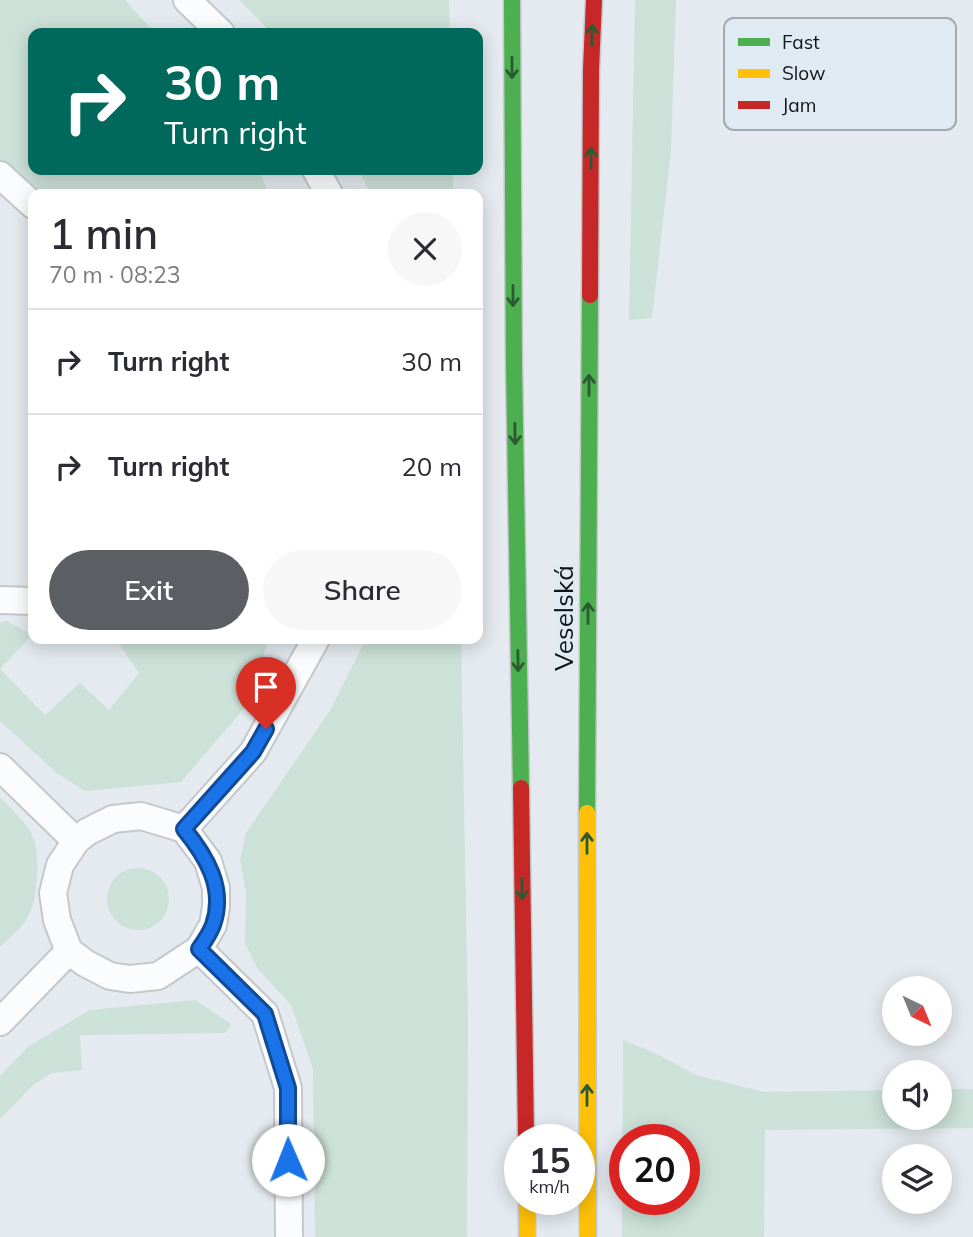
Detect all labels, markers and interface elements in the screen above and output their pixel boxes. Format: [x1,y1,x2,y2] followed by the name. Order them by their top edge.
[724,18,956,130] legend
[586,24,599,47] one-way arrow
[782,30,820,54] text: Fast
[164,51,280,112] text: 30 m
[49,56,140,147] icon: right
[505,56,519,79] one-way arrow
[782,61,826,85] text: Slow
[782,93,816,117] text: Jam
[164,112,307,152] text: Turn right
[584,147,598,170] one-way arrow
[49,207,158,260] text: 1 min
[388,212,462,286] button: close
[49,260,181,289] text: 70 m · 08:23
[506,284,520,307] one-way arrow
[49,343,87,381] icon: right
[108,345,229,378] text: Turn right
[401,345,462,378] text: 30 m
[582,374,596,397] one-way arrow
[508,422,522,445] one-way arrow
[49,448,87,486] icon: right
[108,450,229,483] text: Turn right
[401,450,462,483] text: 20 m
[49,550,249,630] button: Exit
[263,550,462,630] button: Share
[547,565,580,671] street label: Veselská
[581,602,595,625] one-way arrow
[512,649,525,672] one-way arrow
[236,657,296,729] pin
[247,668,285,706] icon: arrive
[580,832,594,855] one-way arrow
[515,877,529,900] one-way arrow
[882,976,952,1046] north arrow
[882,976,952,1214] map controls
[882,1060,952,1130] button: sound
[580,1084,594,1107] one-way arrow
[251,1123,325,1197] position arrow
[609,1124,700,1215] speed limit sign: 20
[528,1138,571,1182] text: 15
[882,1144,952,1214] button: layers
[529,1175,570,1198] text: km/h

